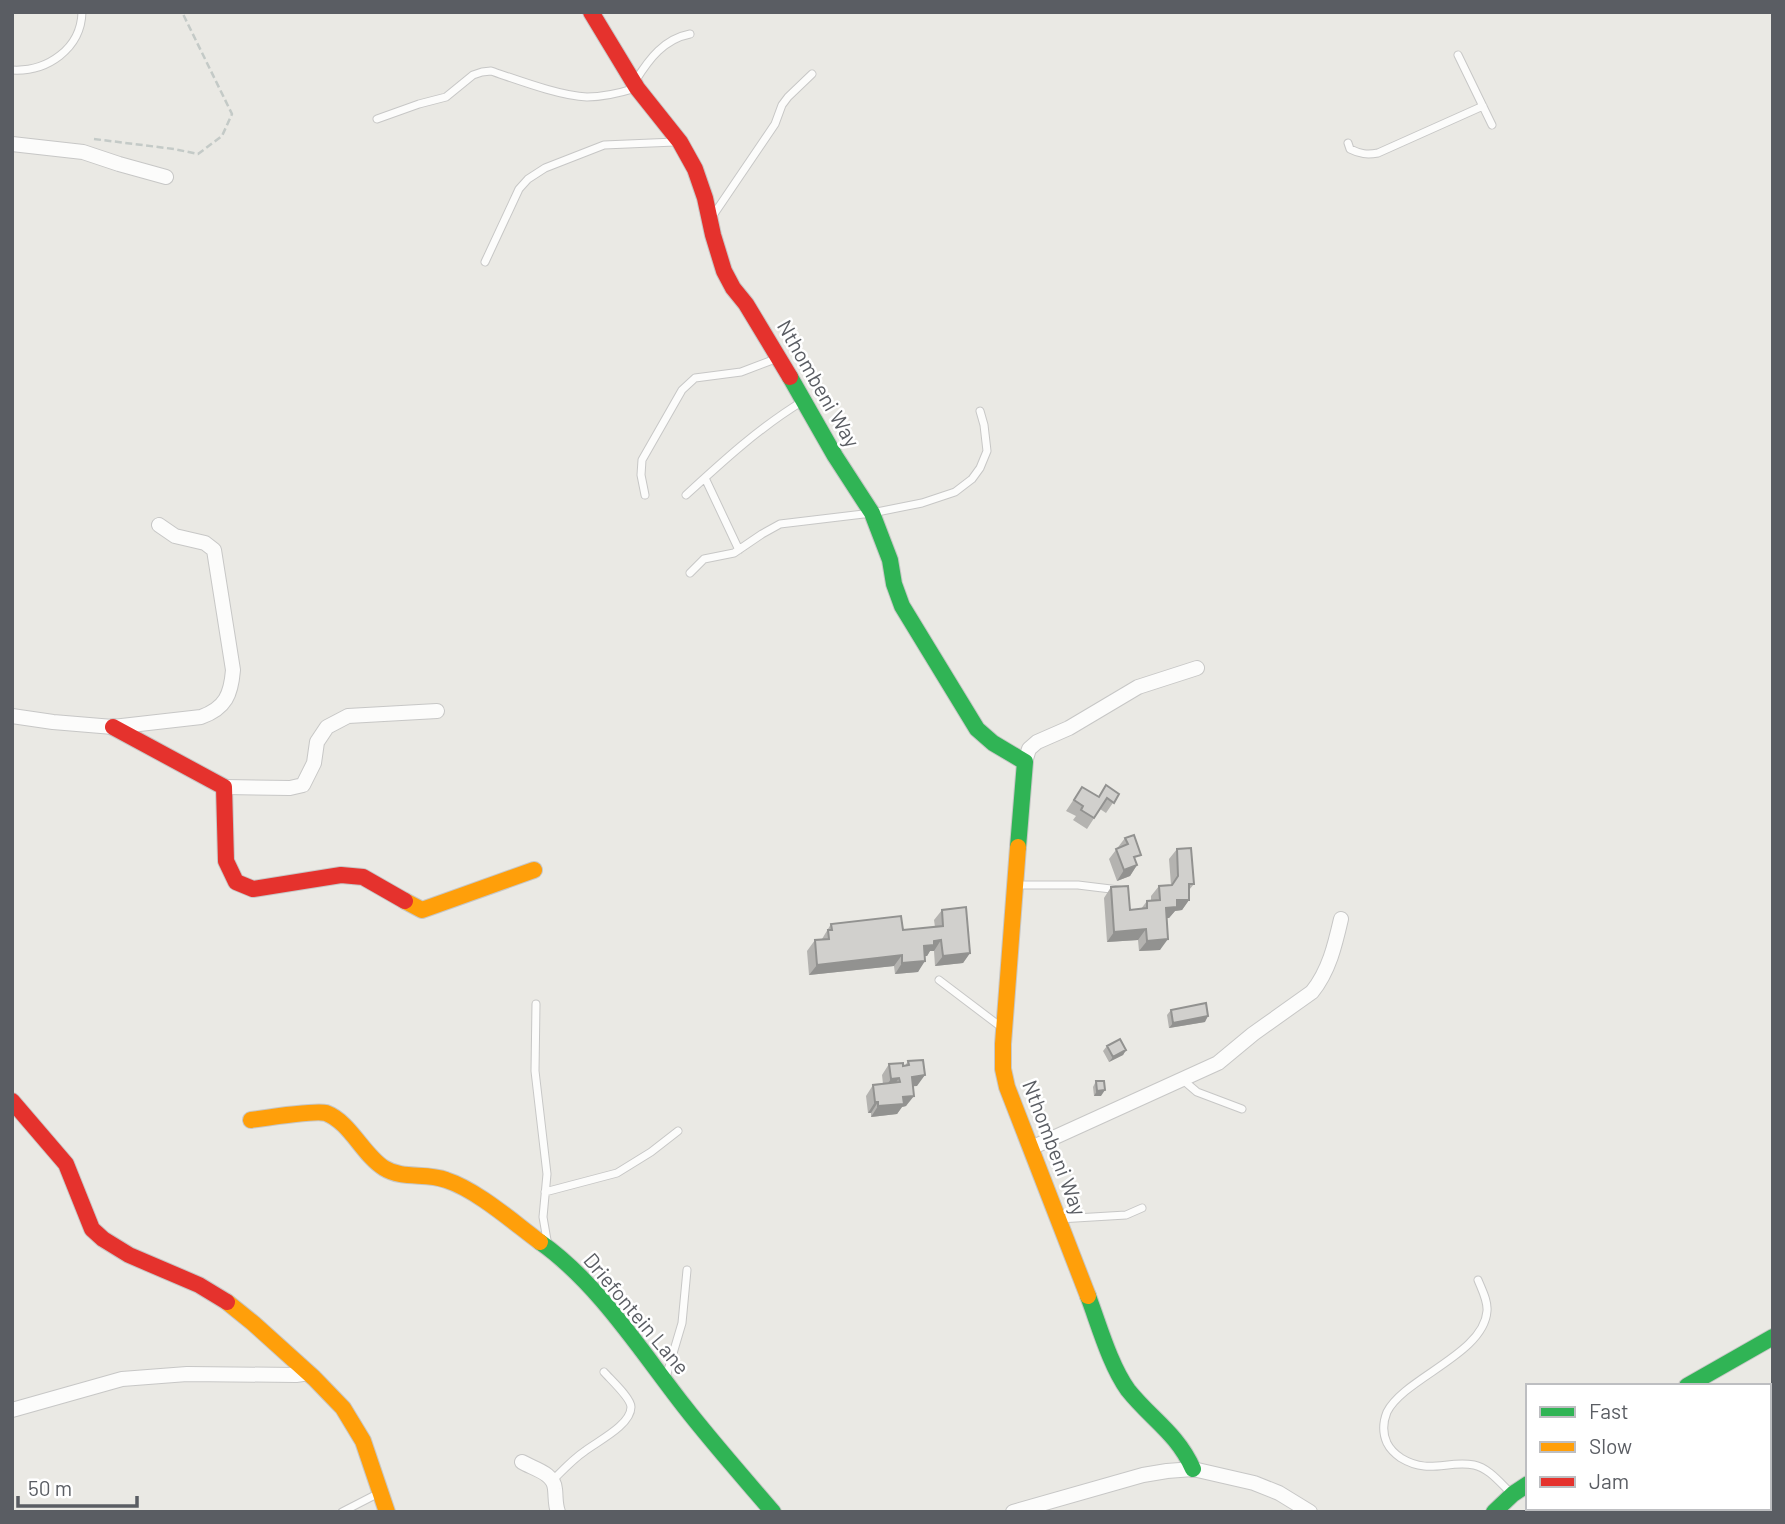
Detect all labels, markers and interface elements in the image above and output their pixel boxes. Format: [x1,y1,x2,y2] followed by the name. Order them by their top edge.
[773,315,866,452] street label: Nthombeni Way
[1018,1076,1093,1219] street label: Nthombeni Way
[579,1247,695,1379] street label: Driefontein Lane
[1526,1384,1771,1510] legend
[1589,1398,1629,1423] text: Fast
[1589,1433,1632,1458] text: Slow
[18,1464,136,1508] scale bar
[1589,1468,1629,1493] text: Jam
[28,1475,72,1500] text: 50 m

